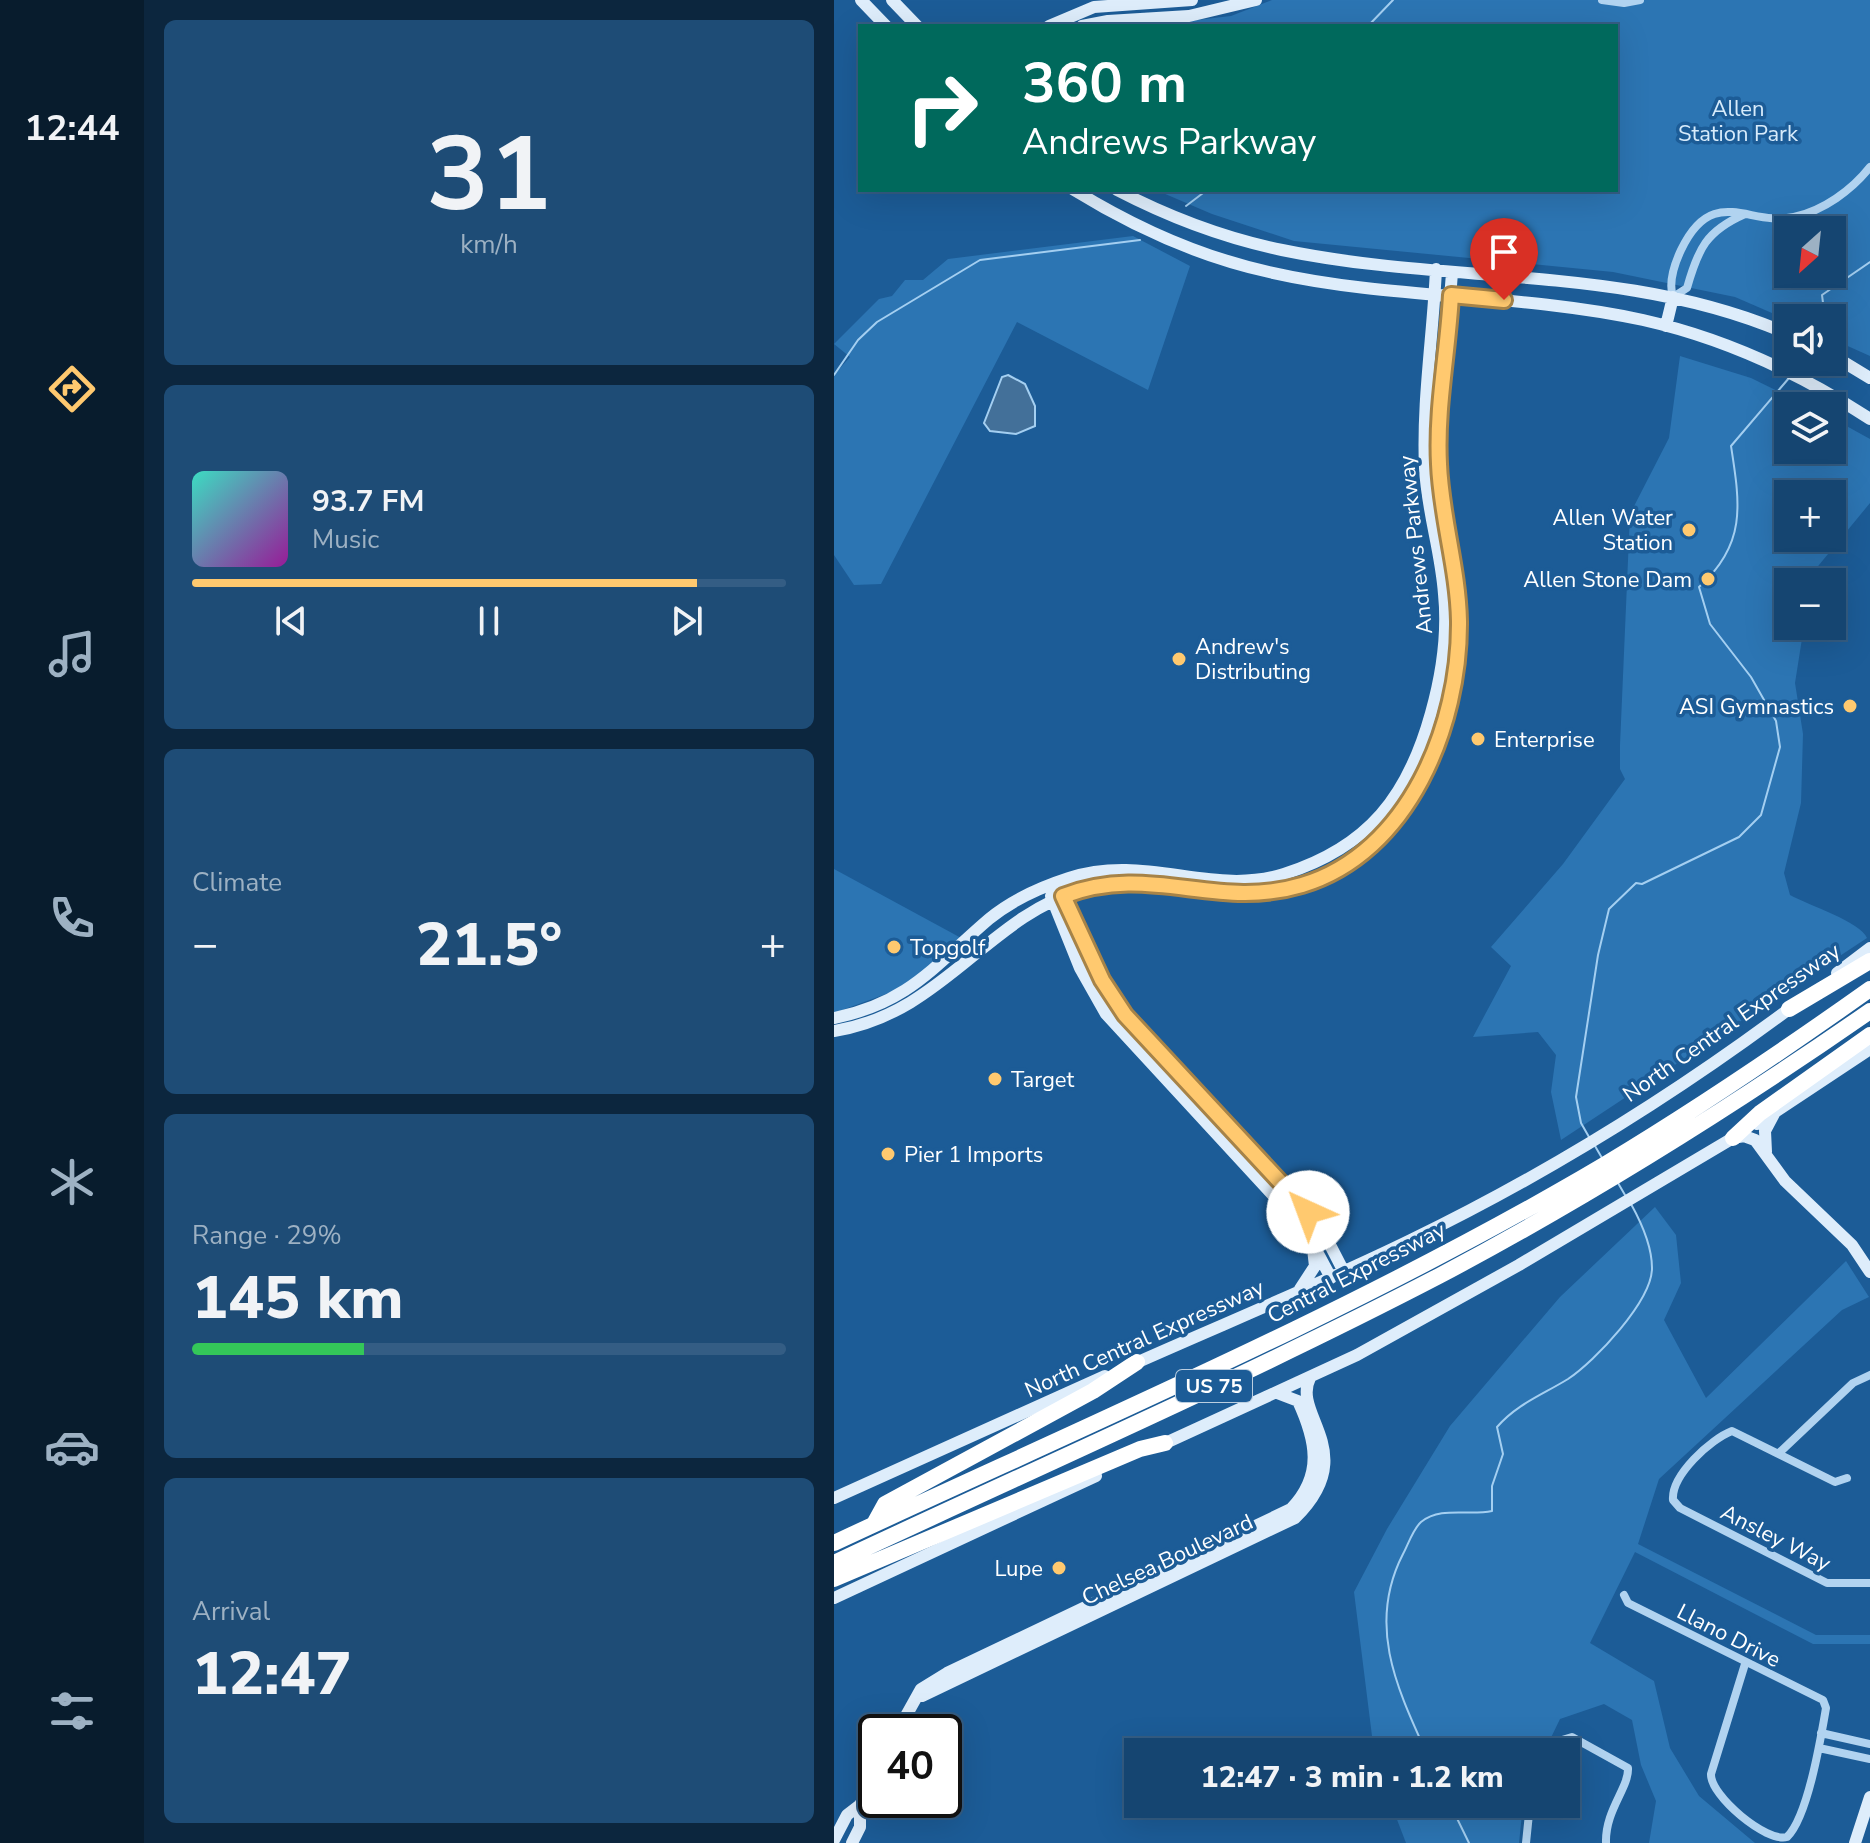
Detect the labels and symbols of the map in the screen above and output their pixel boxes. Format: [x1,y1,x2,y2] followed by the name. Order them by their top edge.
[1678,94,1799,149] park label: Allen Station Park
[1774,216,1846,288] north arrow
[1470,218,1538,300] pin
[1392,453,1440,636] street label: Andrews Parkway
[1552,503,1673,558] place label: Allen Water Station
[1680,521,1698,539] marker: Allen Water Station
[1523,565,1692,595] place label: Allen Stone Dam
[1699,570,1717,588] marker: Allen Stone Dam
[1195,632,1311,687] place label: Andrew's Distributing
[1170,650,1188,668] marker: Andrew's Distributing
[1679,692,1834,722] place label: ASI Gymnastics
[1841,697,1859,715] marker: ASI Gymnastics
[1494,725,1595,755] place label: Enterprise
[1469,730,1487,748] marker: Enterprise
[910,933,986,963] place label: Topgolf
[1617,936,1847,1109] street label: North Central Expressway
[885,938,903,956] marker: Topgolf
[1011,1065,1075,1095] place label: Target
[986,1070,1004,1088] marker: Target
[904,1140,1043,1170] place label: Pier 1 Imports
[879,1145,897,1163] marker: Pier 1 Imports
[1266,1170,1350,1254] position arrow
[1262,1215,1451,1331] street label: Central Expressway
[1020,1272,1269,1405] street label: North Central Expressway
[1176,1370,1252,1402] road number: US 75
[1715,1497,1836,1579] street label: Ansley Way
[1077,1507,1258,1613] street label: Chelsea Boulevard
[994,1554,1043,1584] place label: Lupe
[1050,1559,1068,1577] marker: Lupe
[1672,1597,1786,1675] street label: Llano Drive
[858,1714,962,1818] speed limit sign: 40

